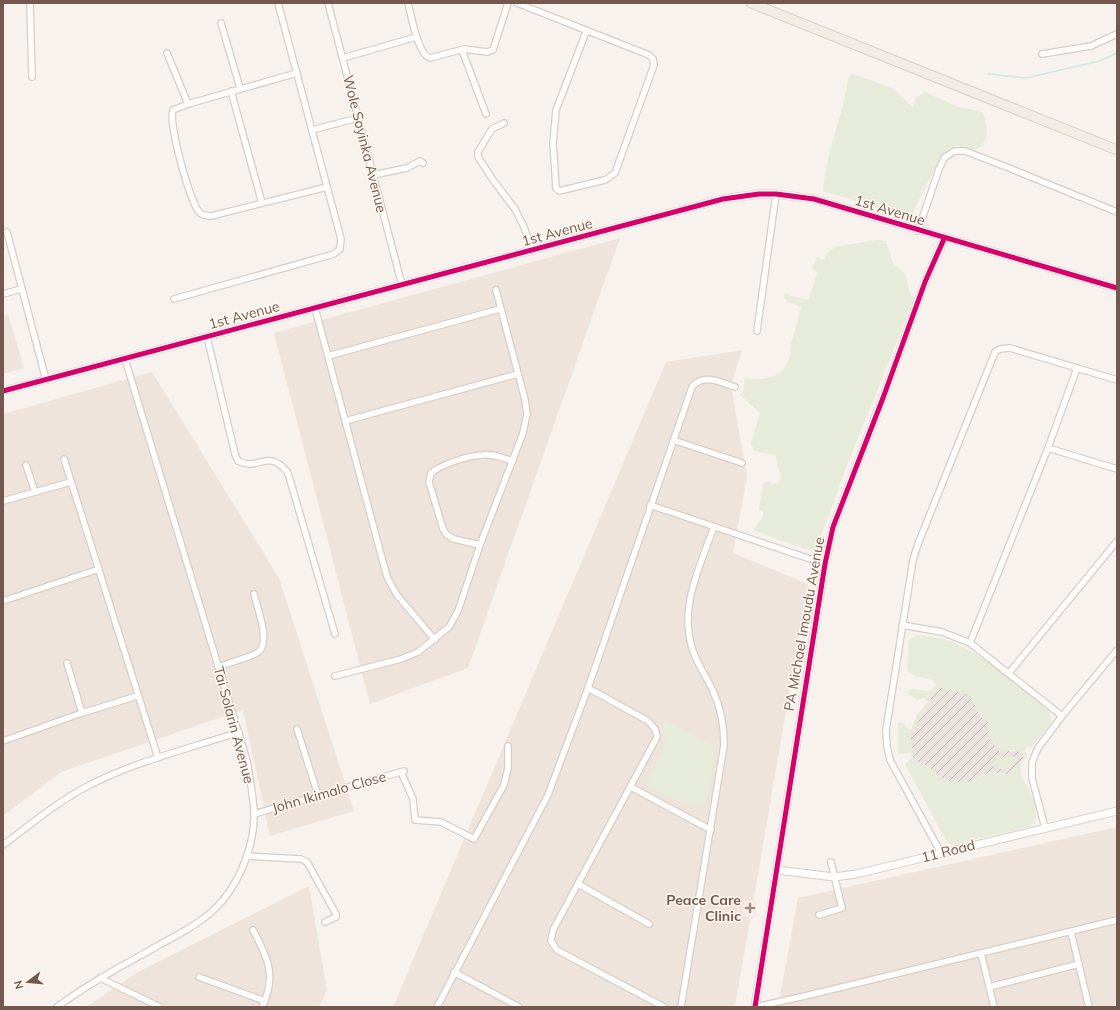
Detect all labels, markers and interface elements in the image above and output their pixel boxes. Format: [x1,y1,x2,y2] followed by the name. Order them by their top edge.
[339,73,391,215] street label: Wole Soyinka Avenue
[853,191,927,229] street label: 1st Avenue
[520,214,594,250] street label: 1st Avenue
[207,297,281,333] street label: 1st Avenue
[780,536,828,712] street label: PA Michael Imoudu Avenue
[210,665,258,785] street label: Tai Solarin Avenue
[270,767,388,817] street label: John Ikimalo Close
[919,836,977,866] street label: 11 Road
[666,891,741,925] place label: Peace Care Clinic
[744,902,756,914] marker: Peace Care Clinic
[8,962,48,1002] north arrow
[11,979,26,991] text: N

